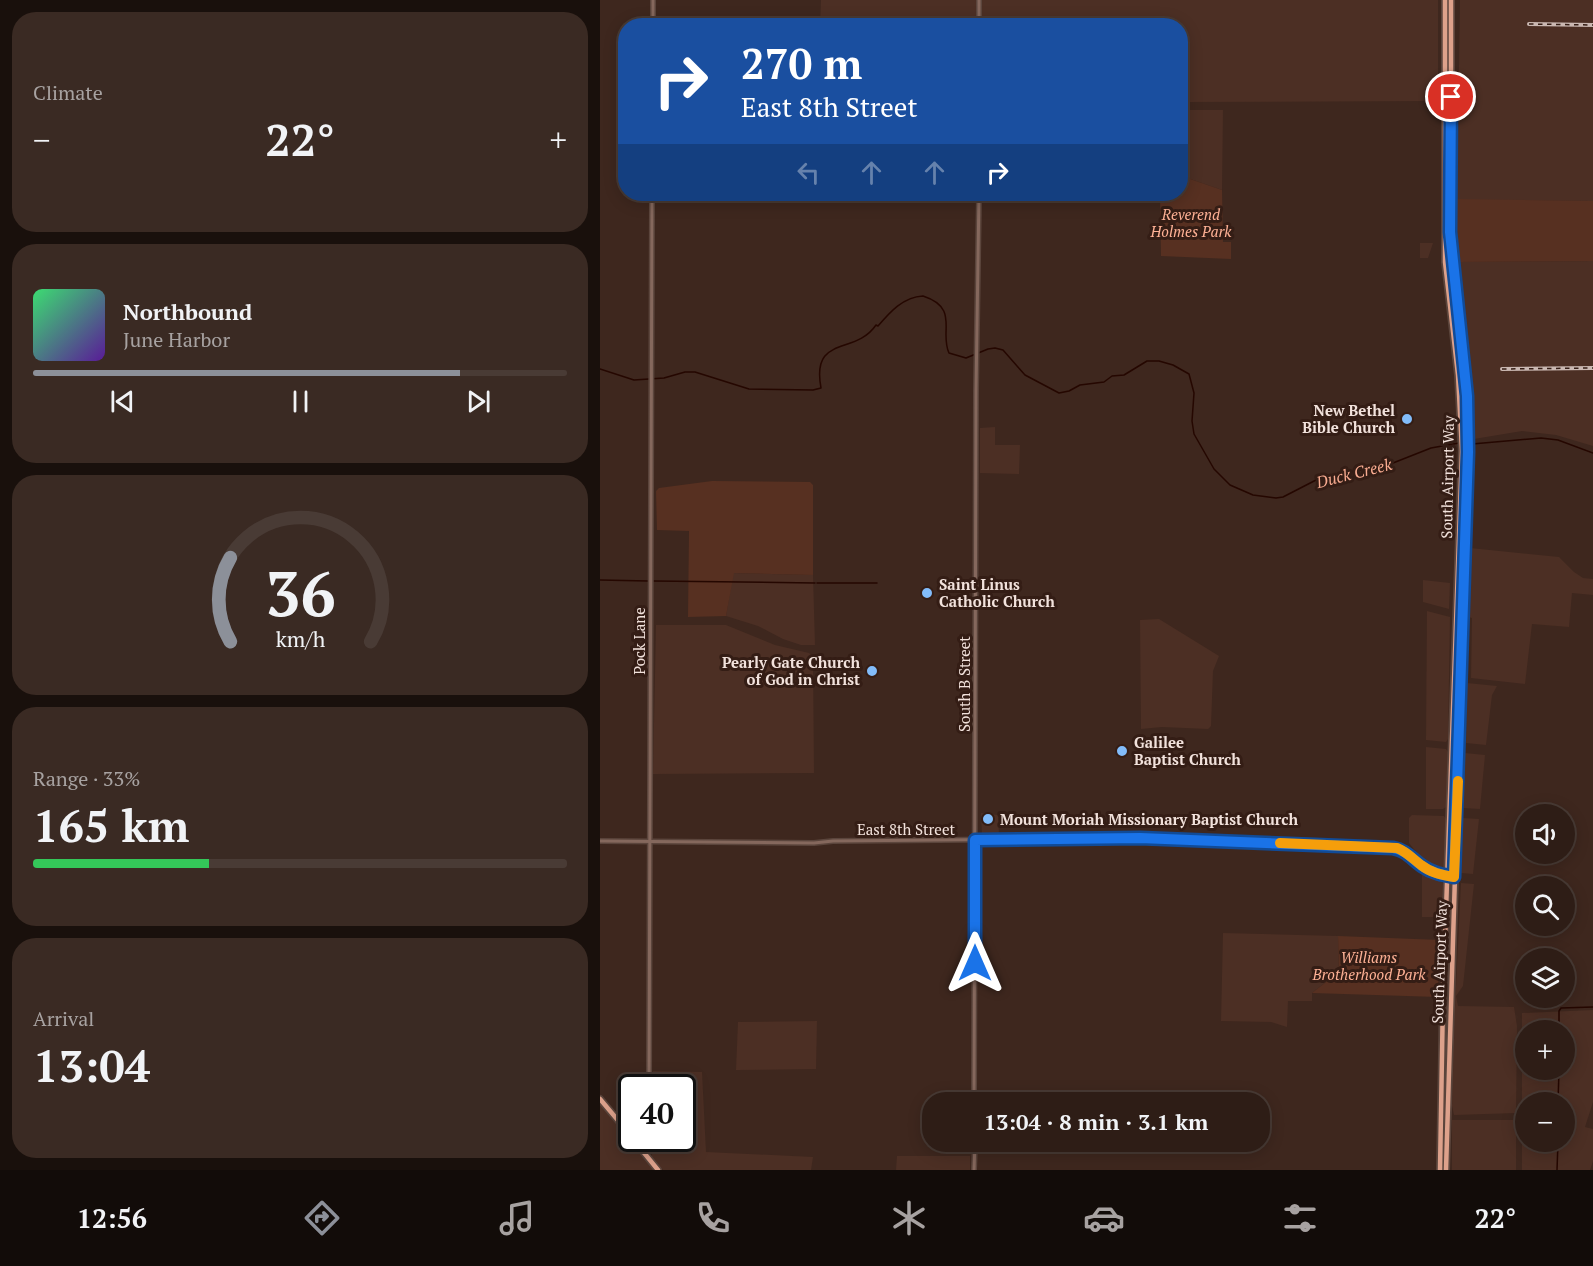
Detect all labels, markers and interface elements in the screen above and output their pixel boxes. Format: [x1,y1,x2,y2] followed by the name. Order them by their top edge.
[741,35,862,91] text: 270 m
[642,42,720,120] icon: right
[1425,71,1476,122] pin
[33,79,103,106] text: Climate
[1434,80,1467,113] icon: arrive
[741,89,917,125] text: East 8th Street
[265,109,335,169] text: 22°
[33,118,51,161] text: −
[549,118,567,161] text: +
[792,156,825,189] icon: left
[855,156,888,189] icon: ahead
[918,156,951,189] icon: ahead
[981,156,1014,189] icon: right
[1150,204,1232,241] park label: Reverend Holmes Park
[123,297,252,326] text: Northbound
[123,326,230,353] text: June Harbor
[106,385,139,418] icon: previous
[284,385,317,418] icon: pause
[462,385,495,418] icon: next
[1302,400,1395,437] place label: New Bethel Bible Church
[1400,412,1414,426] marker: New Bethel Bible Church
[1436,415,1458,539] street label: South Airport Way
[1313,453,1394,493] water label: Duck Creek
[265,551,335,634] text: 36
[939,574,1055,611] place label: Saint Linus Catholic Church
[920,586,934,600] marker: Saint Linus Catholic Church
[629,607,649,675] street label: Pock Lane
[275,625,325,653] text: km/h
[954,636,974,732] street label: South B Street
[722,652,860,689] place label: Pearly Gate Church of God in Christ
[865,664,879,678] marker: Pearly Gate Church of God in Christ
[1134,732,1241,769] place label: Galilee Baptist Church
[1115,744,1129,758] marker: Galilee Baptist Church
[33,765,140,792] text: Range · 33%
[33,795,189,855] text: 165 km
[1515,804,1575,1152] map controls
[1515,804,1575,864] button: sound
[1000,809,1299,829] place label: Mount Moriah Missionary Baptist Church
[981,812,995,826] marker: Mount Moriah Missionary Baptist Church
[857,819,955,839] street label: East 8th Street
[1515,876,1575,936] button: search
[1427,900,1451,1024] street label: South Airport Way
[943,931,1007,995] position arrow
[1312,947,1426,984] park label: Williams Brotherhood Park
[1515,948,1575,1008] button: layers
[33,1005,94,1032] text: Arrival
[1515,1020,1575,1080] button: +
[33,1035,150,1095] text: 13:04
[618,1074,696,1152] speed limit sign: 40
[1515,1092,1575,1152] button: −
[984,1107,1208,1136] text: 13:04 · 8 min · 3.1 km
[301,1197,343,1239] icon: directions
[496,1197,538,1239] icon: music
[692,1197,734,1239] icon: phone
[888,1197,930,1239] icon: climate
[1083,1197,1125,1239] icon: car
[1279,1197,1321,1239] icon: filters
[77,1200,147,1236] text: 12:56
[1474,1200,1516,1236] text: 22°

